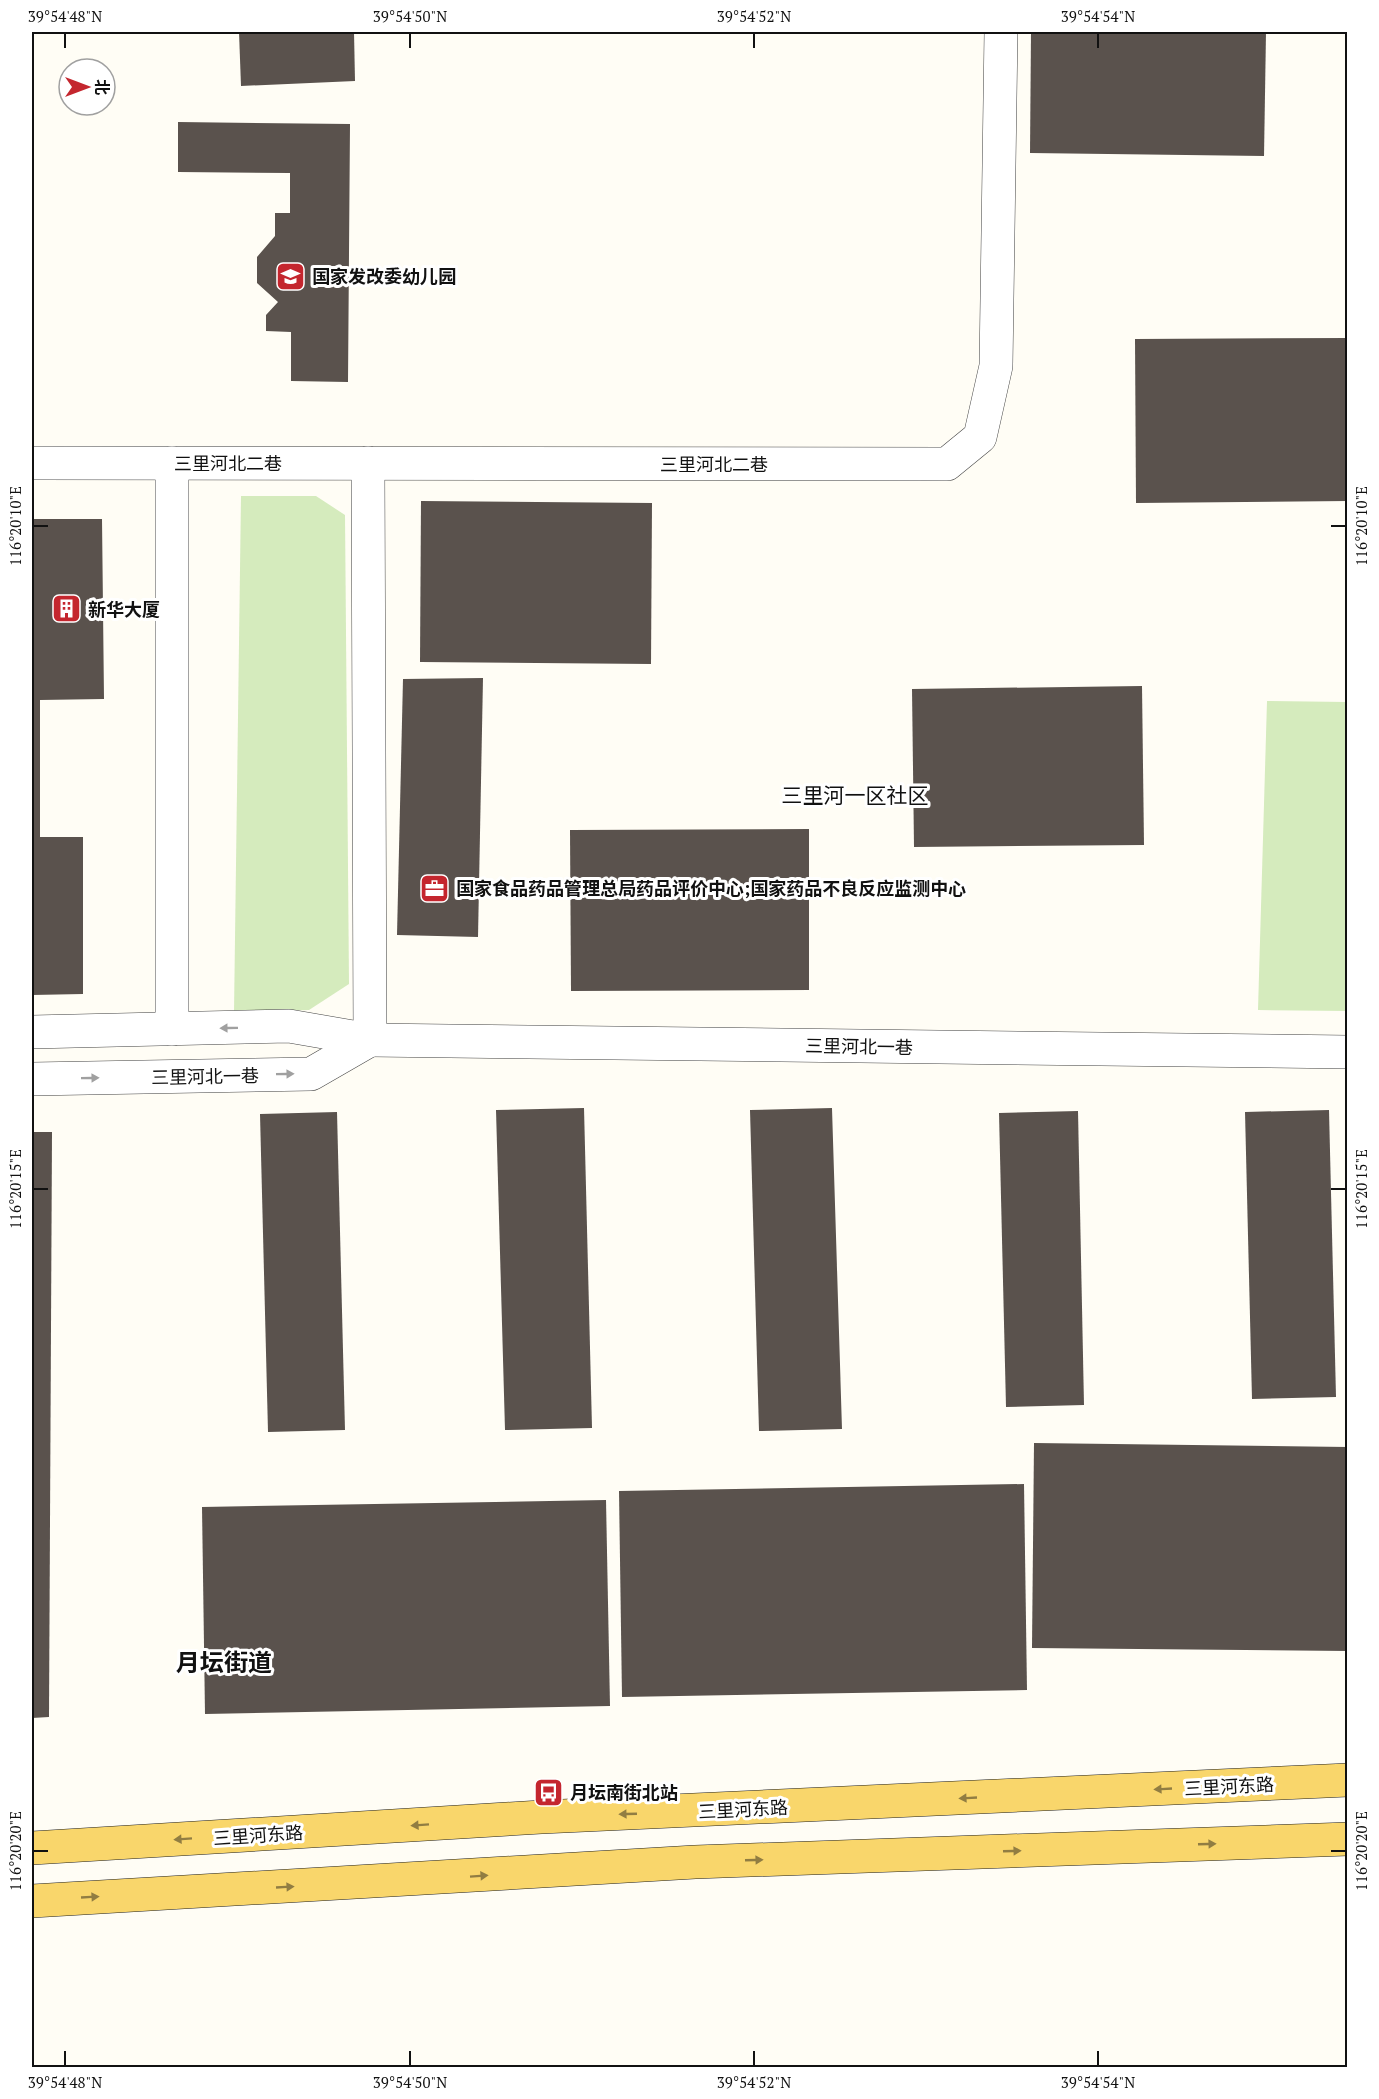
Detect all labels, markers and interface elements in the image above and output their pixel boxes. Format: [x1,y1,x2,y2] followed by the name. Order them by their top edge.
[28,6,102,26] text: 39°54'48"N
[373,6,447,26] text: 39°54'50"N
[717,6,791,26] text: 39°54'52"N
[1061,6,1135,26] text: 39°54'54"N
[57,57,117,117] north arrow
[91,79,113,95] text: 北
[275,260,307,292] school or university icon: 国家发改委幼儿园
[312,264,456,288] place label: 国家发改委幼儿园
[174,451,282,475] street label: 三里河北二巷
[660,452,768,476] street label: 三里河北二巷
[5,486,25,566] text: 116°20'10"E
[1351,486,1371,566] text: 116°20'10"E
[51,593,83,625] building icon: 新华大厦
[88,597,160,621] place label: 新华大厦
[782,781,929,809] district label: 三里河一区社区
[419,872,451,904] office icon: 国家食品药品管理总局药品评价中心;国家药品不良反应监测中心
[456,876,966,900] place label: 国家食品药品管理总局药品评价中心;国家药品不良反应监测中心
[219,1023,238,1033] one-way arrow
[805,1033,913,1059] street label: 三里河北一巷
[151,1063,259,1089] street label: 三里河北一巷
[275,1069,294,1079] one-way arrow
[80,1073,99,1083] one-way arrow
[5,1149,25,1229] text: 116°20'15"E
[1351,1149,1371,1229] text: 116°20'15"E
[176,1646,272,1678] district label: 月坛街道
[1183,1772,1275,1800] street label: 三里河东路
[533,1776,565,1808] bus stop icon: 月坛南街北站
[570,1780,678,1804] place label: 月坛南街北站
[1154,1784,1173,1793] one-way arrow
[959,1794,978,1803] one-way arrow
[697,1795,789,1823] street label: 三里河东路
[619,1809,638,1818] one-way arrow
[5,1811,25,1891] text: 116°20'20"E
[1351,1811,1371,1891] text: 116°20'20"E
[212,1820,304,1850] street label: 三里河东路
[410,1820,429,1829] one-way arrow
[174,1834,193,1844] one-way arrow
[1197,1839,1216,1848] one-way arrow
[1002,1846,1021,1856] one-way arrow
[744,1856,763,1865] one-way arrow
[470,1871,489,1881] one-way arrow
[275,1882,294,1891] one-way arrow
[80,1893,99,1902] one-way arrow
[28,2072,102,2092] text: 39°54'48"N
[373,2072,447,2092] text: 39°54'50"N
[717,2072,791,2092] text: 39°54'52"N
[1061,2072,1135,2092] text: 39°54'54"N

